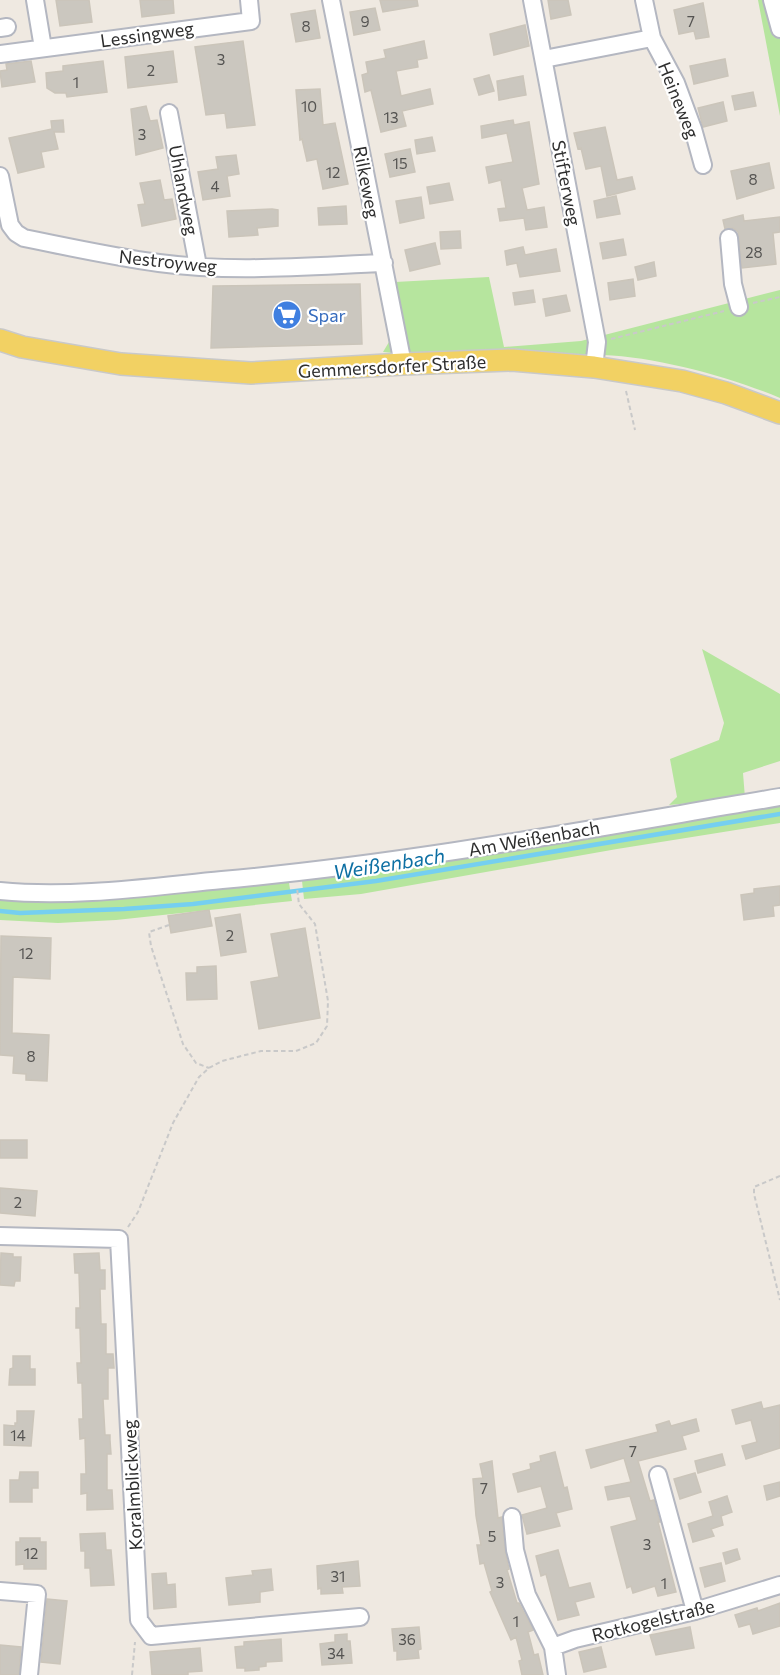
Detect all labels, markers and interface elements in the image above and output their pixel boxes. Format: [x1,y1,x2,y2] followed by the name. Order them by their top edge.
[360,12,370,30] house number: 9
[687,12,695,30] house number: 7
[99,17,195,51] street label: Lessingweg
[301,17,311,35] house number: 8
[217,50,225,68] house number: 3
[654,59,704,142] street label: Heineweg
[147,61,155,79] house number: 2
[73,73,79,91] house number: 1
[301,97,317,115] house number: 10
[384,108,398,126] house number: 13
[138,125,146,143] house number: 3
[548,138,586,228] street label: Stifterweg
[164,143,204,237] street label: Uhlandweg
[349,144,385,220] street label: Rilkeweg
[392,154,408,172] house number: 15
[326,163,340,181] house number: 12
[748,170,758,188] house number: 8
[211,177,220,195] house number: 4
[745,243,763,261] house number: 28
[118,245,218,277] street label: Nestroyweg
[271,299,303,331] supermarket icon: Spar
[308,304,346,326] place label: Spar
[297,350,487,382] street label: Gemmersdorfer Straße
[467,816,601,860] street label: Am Weißenbach
[331,842,447,884] water label: Weißenbach
[226,926,234,944] house number: 2
[19,944,33,962] house number: 12
[26,1047,36,1065] house number: 8
[14,1193,22,1211] house number: 2
[118,1419,146,1551] street label: Koralmblickweg
[10,1426,26,1444] house number: 14
[629,1442,637,1460] house number: 7
[480,1479,488,1497] house number: 7
[488,1527,496,1545] house number: 5
[643,1535,651,1553] house number: 3
[24,1544,38,1562] house number: 12
[331,1567,345,1585] house number: 31
[496,1573,504,1591] house number: 3
[661,1574,667,1592] house number: 1
[589,1594,717,1646] street label: Rotkogelstraße
[513,1612,519,1630] house number: 1
[398,1630,416,1648] house number: 36
[327,1644,345,1662] house number: 34

